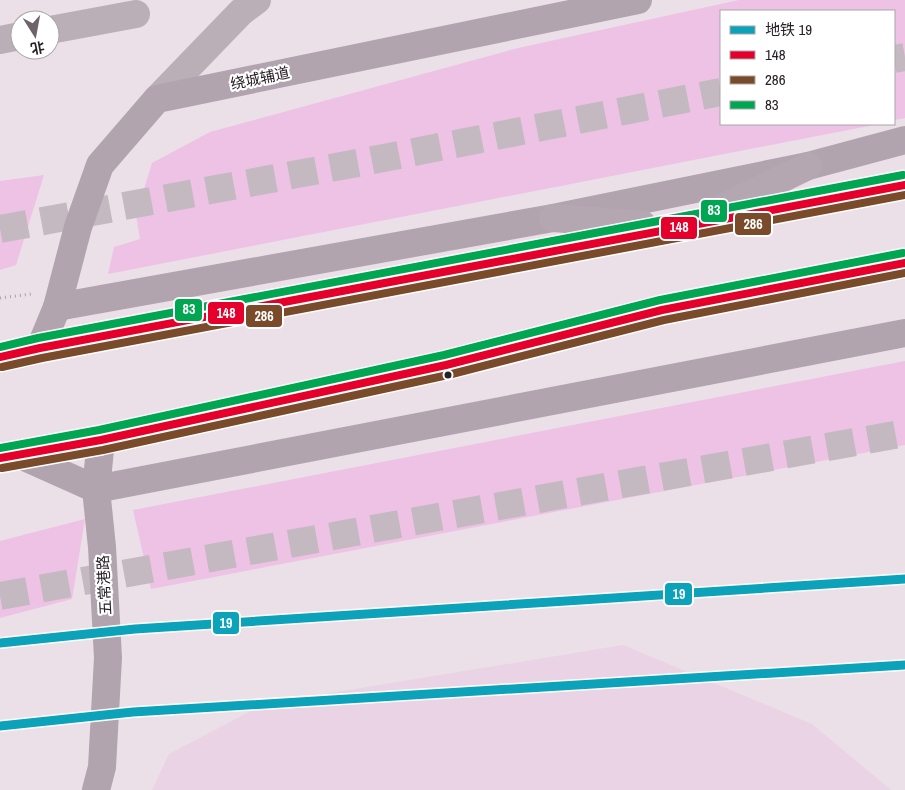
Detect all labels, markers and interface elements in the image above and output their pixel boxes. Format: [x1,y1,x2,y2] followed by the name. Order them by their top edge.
[10,10,60,60] north arrow
[720,10,895,125] legend
[765,19,812,40] text: 地铁 19
[29,38,46,58] text: 北
[765,44,786,65] text: 148
[228,61,292,95] street label: 绕城辅道
[765,69,786,90] text: 286
[765,94,779,115] text: 83
[700,199,728,223] line badge: 83
[708,201,720,219] text: 83
[734,212,772,236] line badge: 286
[743,215,763,233] text: 286
[660,216,698,240] line badge: 148
[669,218,689,236] text: 148
[174,298,203,322] line badge: 83
[183,300,195,318] text: 83
[207,301,245,325] line badge: 148
[216,304,236,322] text: 148
[245,304,283,328] line badge: 286
[254,307,274,325] text: 286
[443,370,453,380] unlabelled marker
[92,554,116,616] street label: 五常港路
[664,582,693,606] line badge: 19
[673,585,685,603] text: 19
[212,611,240,635] line badge: 19
[220,614,232,632] text: 19

